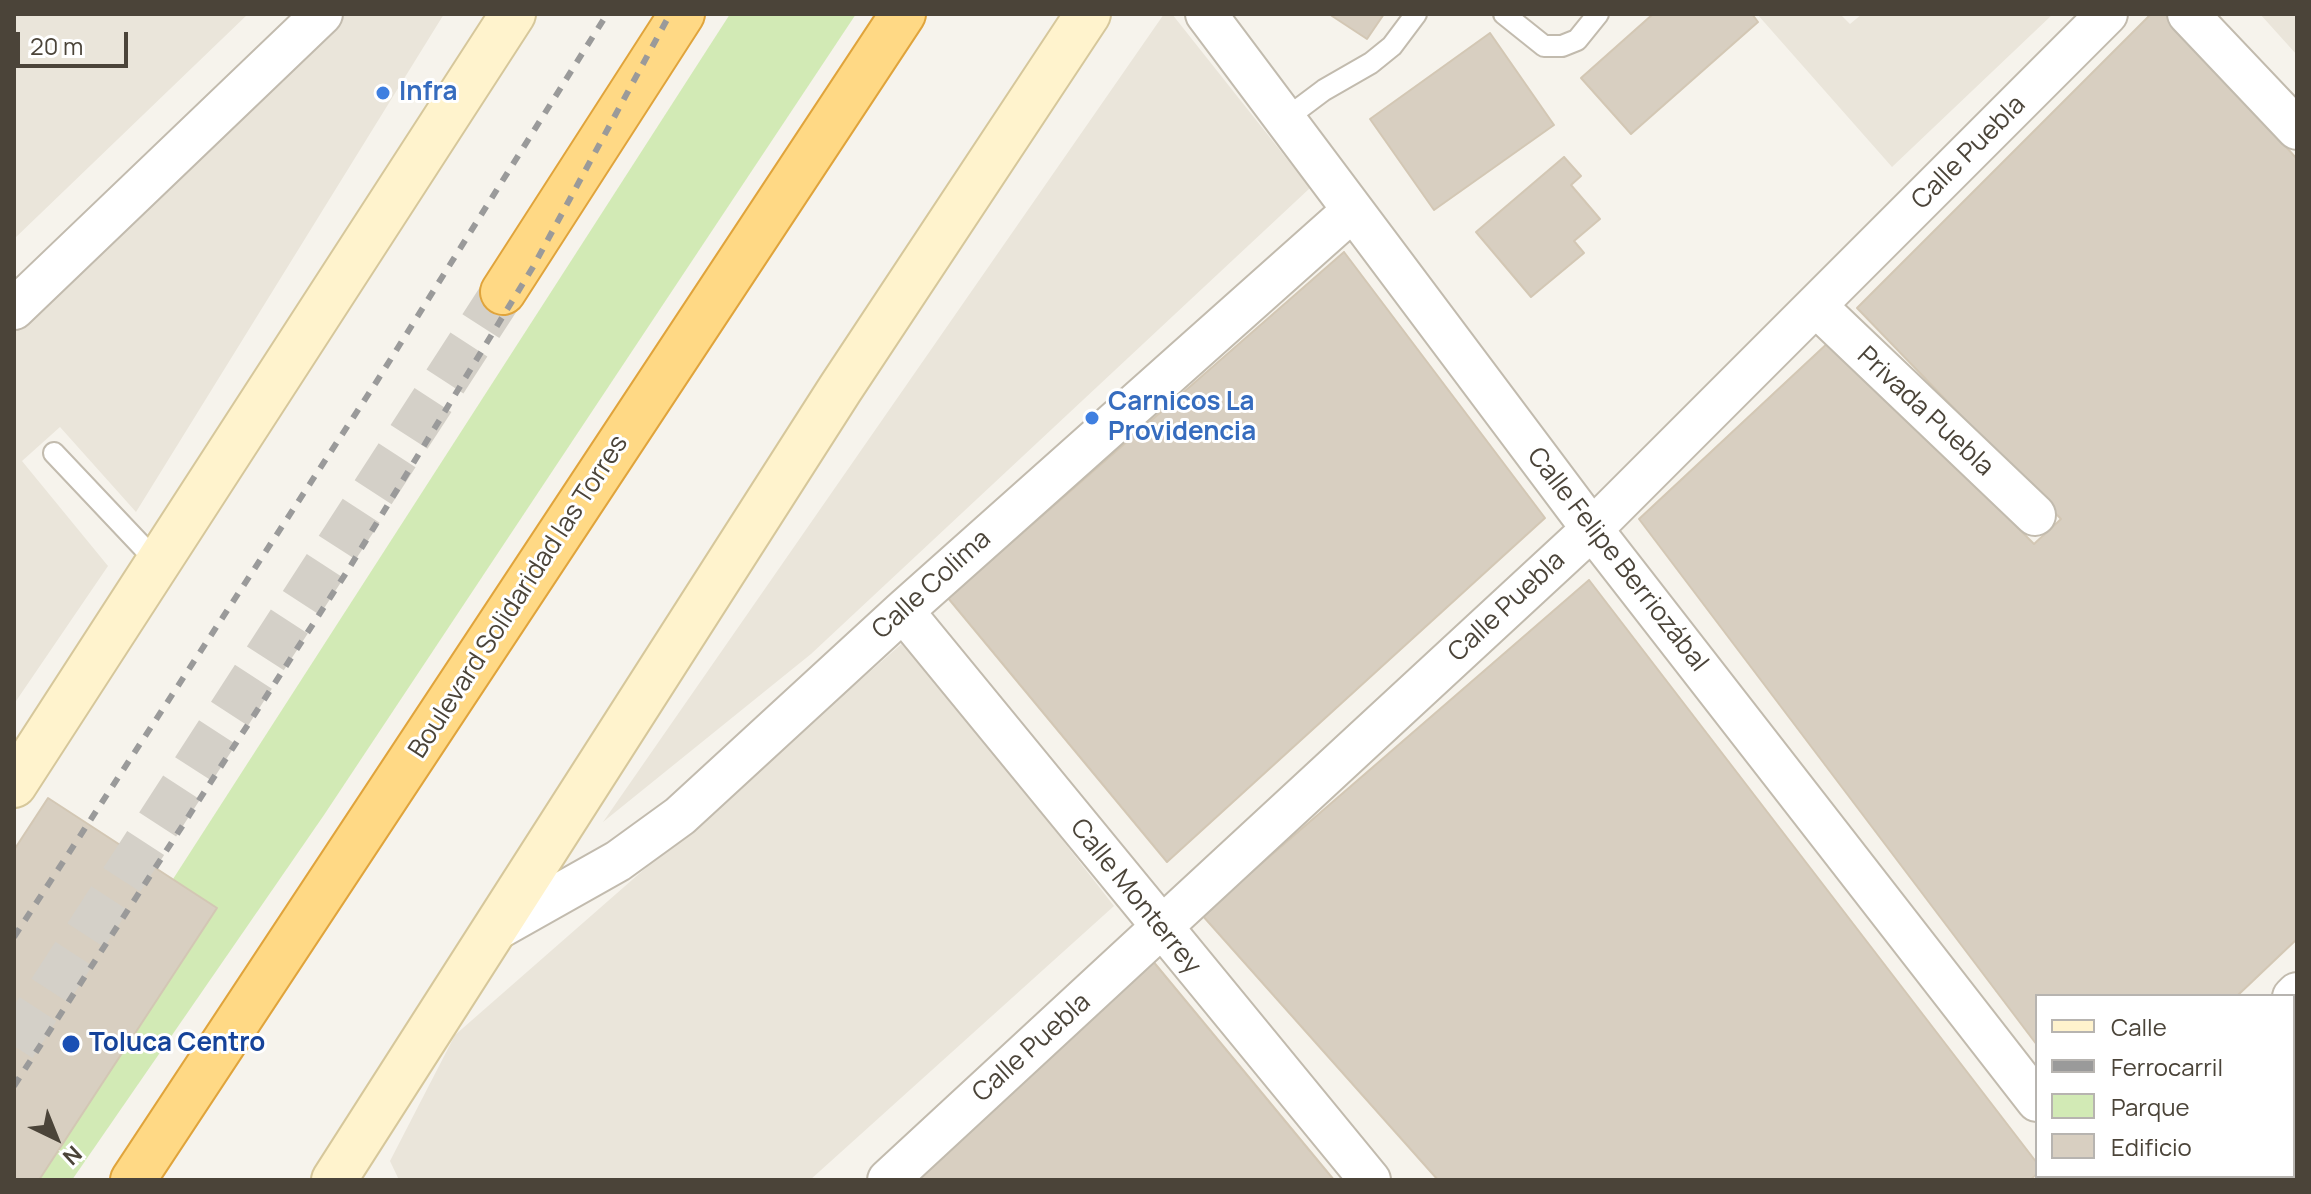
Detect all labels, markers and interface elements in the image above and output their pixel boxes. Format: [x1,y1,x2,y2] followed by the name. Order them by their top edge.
[20,16,132,66] scale bar
[30,29,83,62] text: 20 m
[399,77,457,109] place label: Infra
[374,84,392,102] marker: Infra
[1906,90,2032,216] street label: Calle Puebla
[1850,341,2000,483] street label: Privada Puebla
[1108,387,1256,448] place label: Carnicos La Providencia
[1083,409,1101,427] marker: Carnicos La Providencia
[403,430,635,764] street label: Boulevard Solidaridad las Torres
[1520,442,1714,678] street label: Calle Felipe Berriozábal
[866,524,998,646] street label: Calle Colima
[1442,545,1572,669] street label: Calle Puebla
[1063,813,1207,981] street label: Calle Monterrey
[967,987,1097,1109] street label: Calle Puebla
[2035,994,2295,1178] legend
[2111,1010,2167,1043] text: Calle
[89,1028,265,1060] place label: Toluca Centro
[60,1033,82,1055] marker: Toluca Centro
[2111,1050,2223,1083] text: Ferrocarril
[2111,1090,2189,1123] text: Parque
[16,1098,96,1178] north arrow
[2111,1130,2192,1163] text: Edificio
[56,1139,88,1172] text: N

